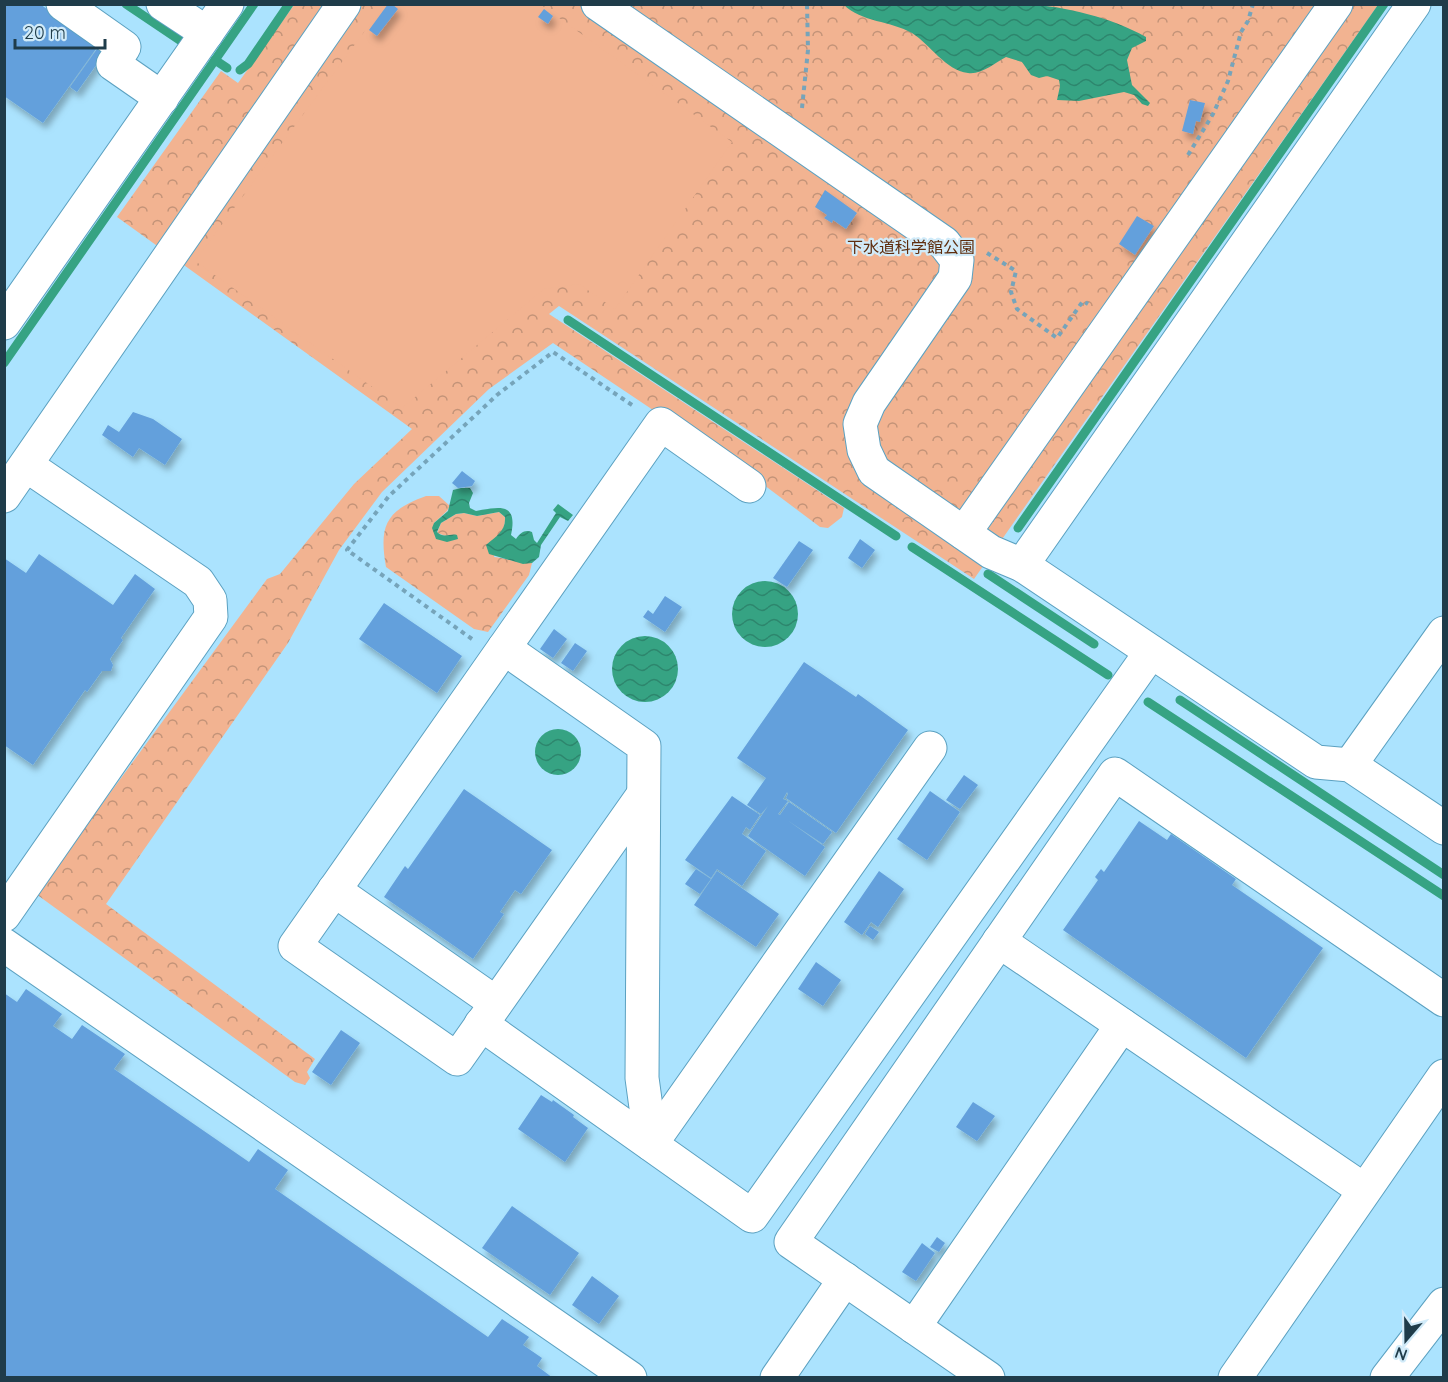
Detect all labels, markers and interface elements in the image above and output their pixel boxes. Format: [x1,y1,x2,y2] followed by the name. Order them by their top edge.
[15,12,105,50] scale bar
[24,21,66,44] text: 20 m
[847,237,975,257] park label: 下水道科学館公園
[1376,1310,1436,1370] north arrow
[1392,1343,1410,1366] text: N

